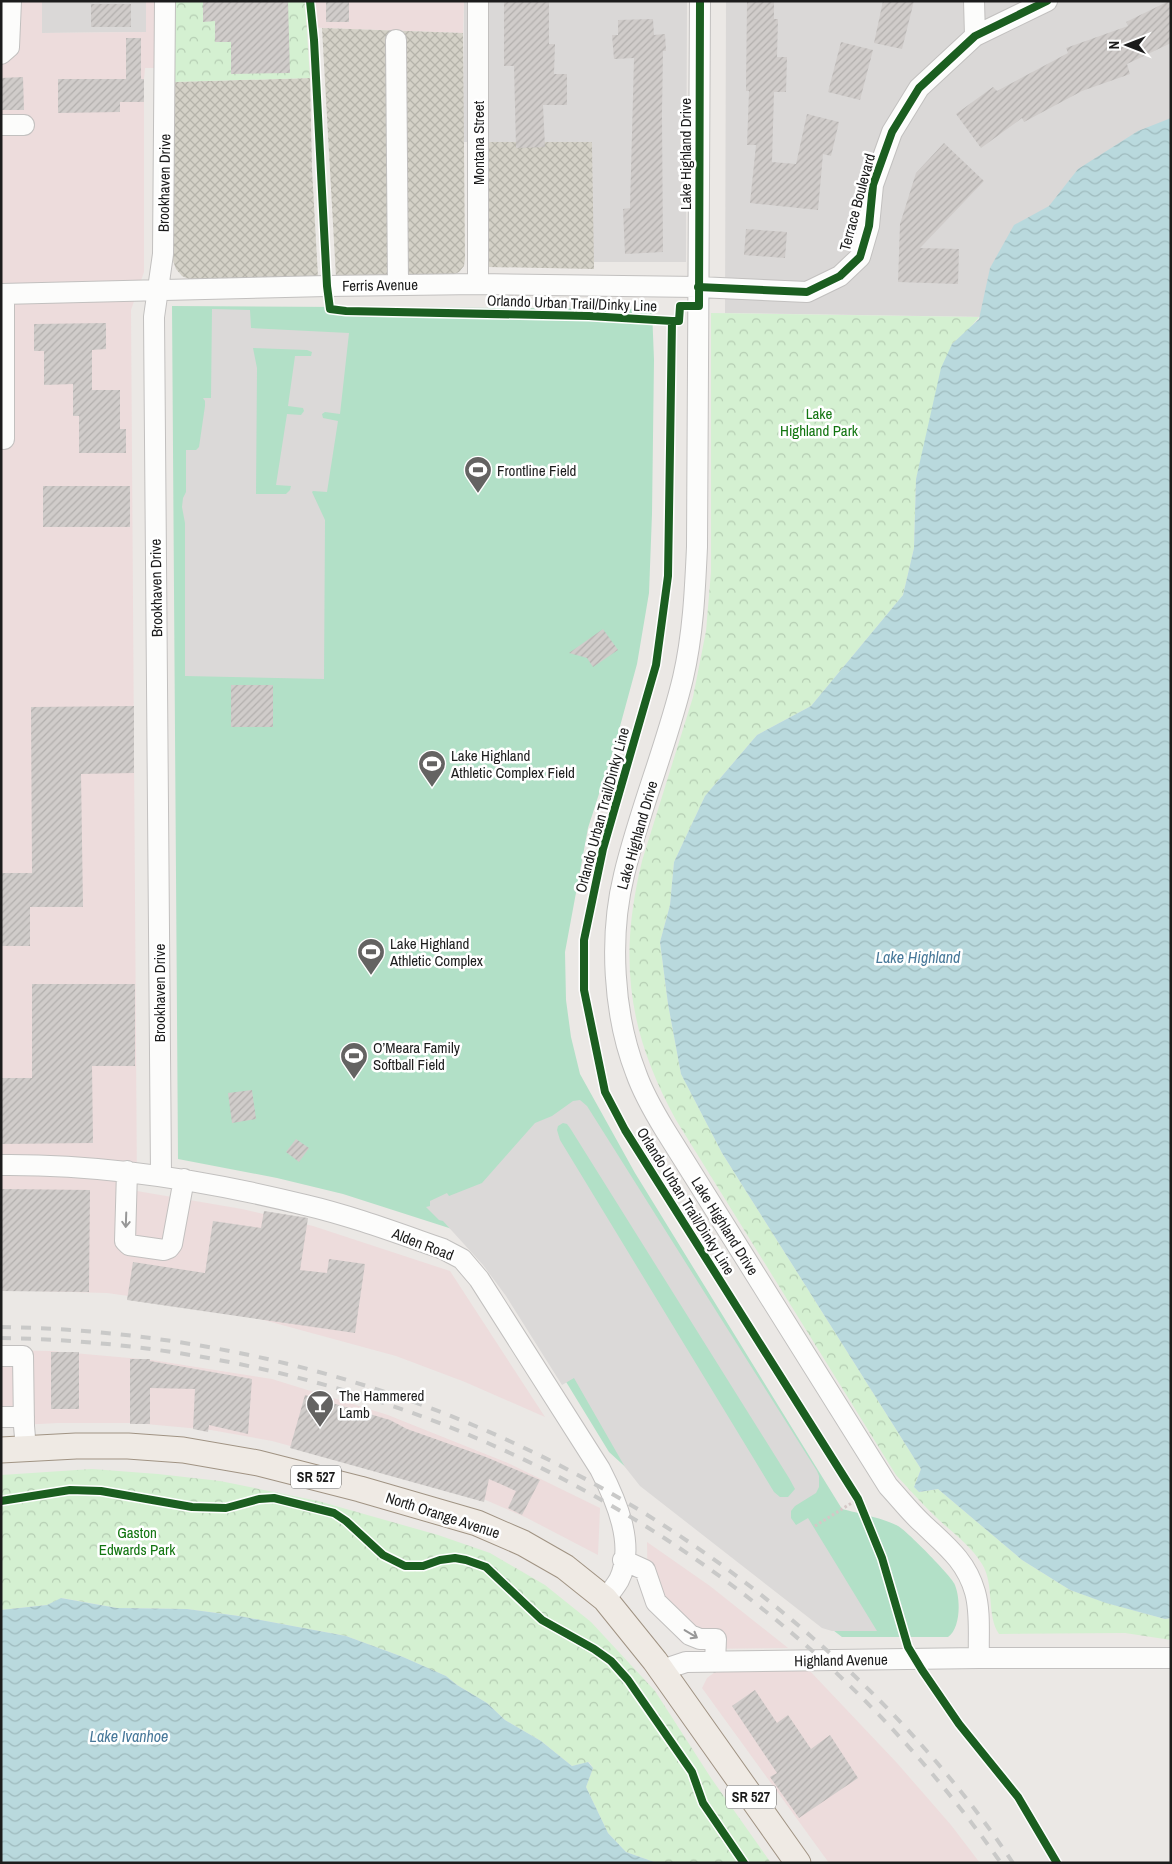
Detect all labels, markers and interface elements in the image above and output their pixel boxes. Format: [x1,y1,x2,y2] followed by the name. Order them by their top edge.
[1102,20,1152,70] north arrow
[1105,41,1123,49] text: N
[675,98,696,210] street label: Lake Highland Drive
[468,100,489,185] street label: Montana Street
[153,133,175,232] street label: Brookhaven Drive
[834,151,880,253] street label: Terrace Boulevard
[342,274,418,296] street label: Ferris Avenue
[487,290,658,316] street label: Orlando Urban Trail/Dinky Line
[780,403,859,441] park label: Lake Highland Park
[463,455,493,494] sports icon: Frontline Field
[497,460,576,481] place label: Frontline Field
[145,538,167,637] street label: Brookhaven Drive
[570,725,634,895] street label: Orlando Urban Trail/Dinky Line
[450,745,575,783] place label: Lake Highland Athletic Complex Field
[417,749,447,788] sports icon: Lake Highland Athletic Complex Field
[611,778,663,892] street label: Lake Highland Drive
[389,933,484,971] place label: Lake Highland Athletic Complex
[356,937,386,976] sports icon: Lake Highland Athletic Complex
[149,944,170,1042] street label: Brookhaven Drive
[876,946,961,968] water label: Lake Highland
[373,1037,461,1075] place label: O’Meara Family Softball Field
[339,1041,369,1080] sports icon: O’Meara Family Softball Field
[632,1123,740,1279] street label: Orlando Urban Trail/Dinky Line
[686,1173,764,1279] street label: Lake Highland Drive
[121,1212,131,1228] one-way arrow
[388,1222,457,1265] street label: Alden Road
[339,1385,424,1423] place label: The Hammered Lamb
[305,1389,335,1428] bar icon: The Hammered Lamb
[291,1465,341,1488] road number: SR 527
[383,1487,503,1543] street label: North Orange Avenue
[99,1522,176,1560] park label: Gaston Edwards Park
[684,1629,699,1639] one-way arrow
[794,1649,888,1671] street label: Highland Avenue
[90,1725,168,1747] water label: Lake Ivanhoe
[726,1785,776,1808] road number: SR 527

